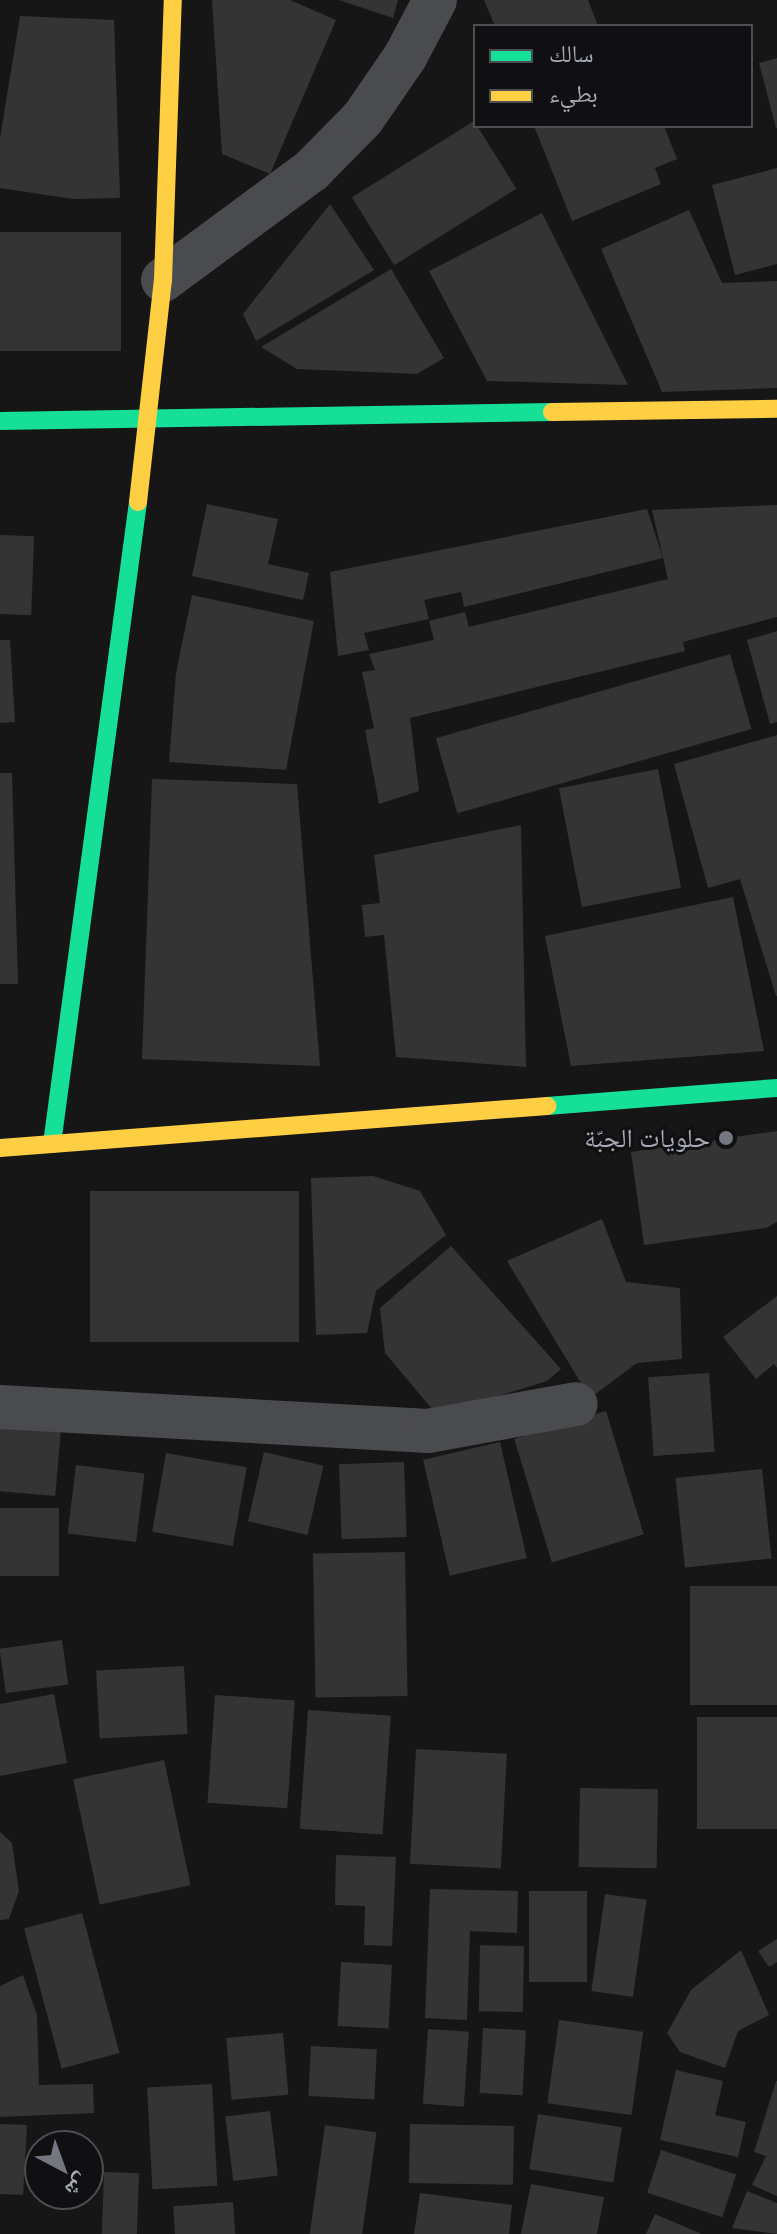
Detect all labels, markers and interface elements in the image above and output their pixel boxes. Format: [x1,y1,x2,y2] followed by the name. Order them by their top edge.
[473,24,753,128] legend
[549,36,594,69] text: سالك
[549,76,598,109] text: بطيء
[584,1122,710,1154] place label: حلويات الجبّة
[717,1129,735,1147] marker: حلويات الجبّة
[24,2130,104,2210] north arrow
[60,2168,97,2206] text: ش

